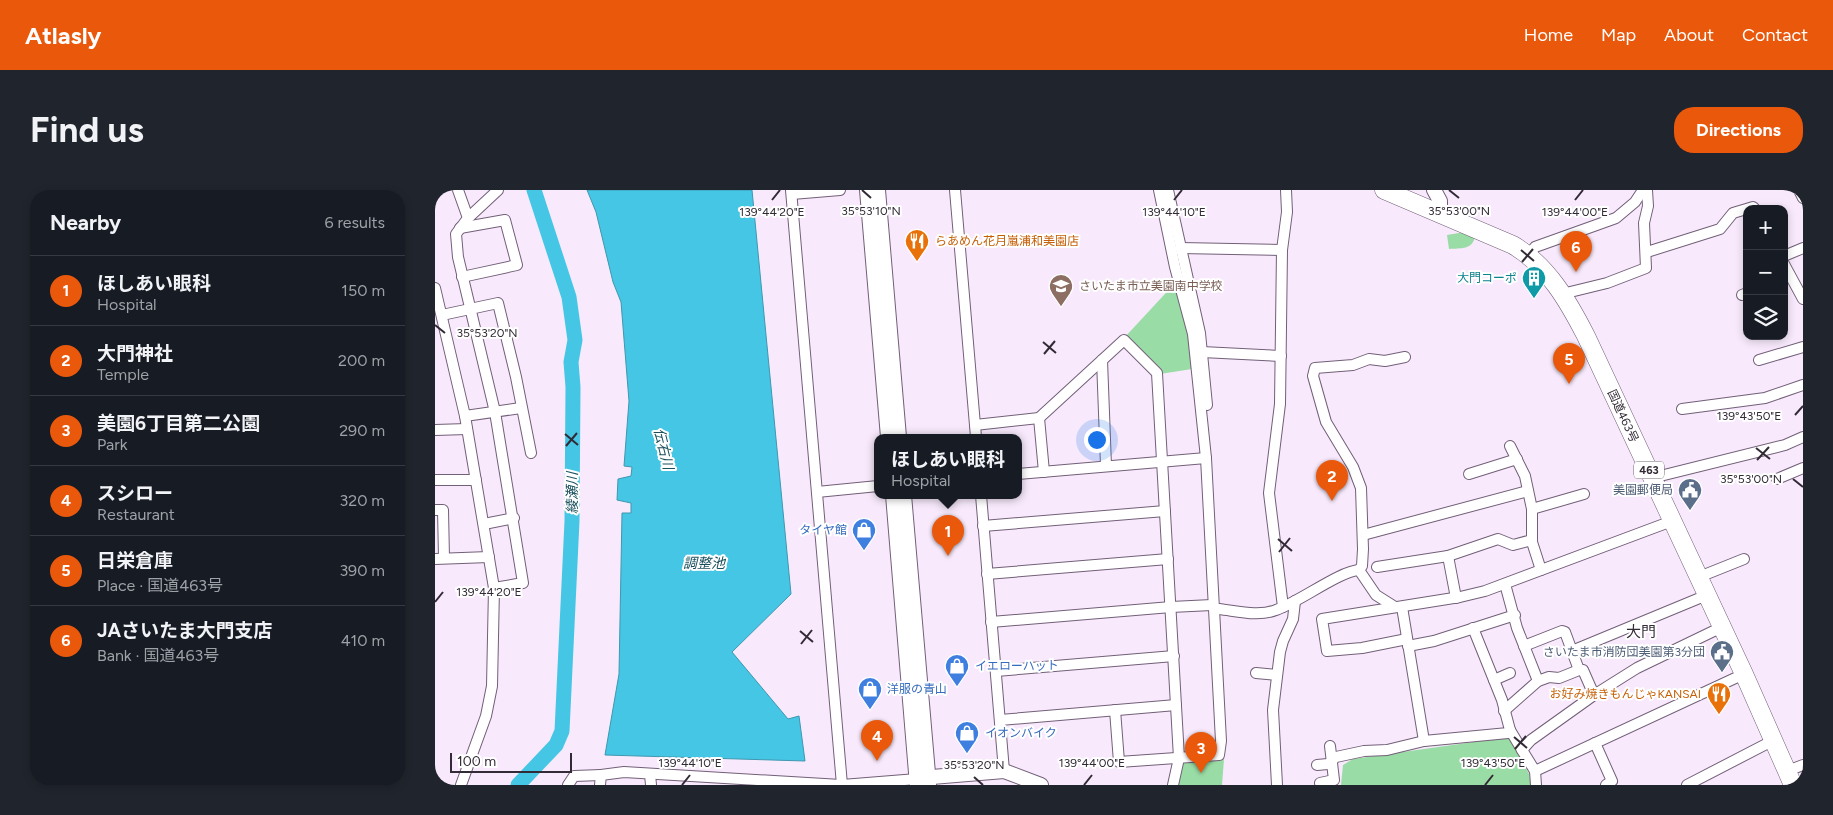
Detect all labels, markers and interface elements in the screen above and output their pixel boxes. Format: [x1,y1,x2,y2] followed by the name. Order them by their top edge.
[25,21,101,50] text: Atlasly
[1524,24,1573,46] text: Home
[1601,24,1636,46] text: Map
[1664,24,1714,46] text: About
[1742,24,1808,46] text: Contact
[1674,107,1803,153] button: Directions
[30,109,144,151] text: Find us
[841,204,901,218] text: 35°53'10"N
[1428,204,1490,218] text: 35°53'00"N
[739,205,805,219] text: 139°44'20"E
[1142,205,1206,219] text: 139°44'10"E
[1542,205,1608,219] text: 139°44'00"E
[1743,205,1788,340] map controls
[1743,205,1788,250] button: +
[50,210,121,235] text: Nearby
[324,213,385,232] text: 6 results
[904,228,930,262] restaurant icon: らあめん花月嵐浦和美園店
[1560,231,1592,272] pin: 6
[935,234,1079,248] place label: らあめん花月嵐浦和美園店
[1743,250,1788,295] button: −
[1521,265,1547,299] building icon: 大門コーポ
[1457,271,1517,285] place label: 大門コーポ
[97,272,211,295] text: ほしあい眼科
[1048,273,1074,307] school or university icon: さいたま市立美園南中学校
[1079,279,1223,293] place label: さいたま市立美園南中学校
[63,281,69,300] text: 1
[341,281,385,300] text: 150 m
[97,295,157,314] text: Hospital
[1743,295,1788,340] button: layers
[456,326,518,340] text: 35°53'20"N
[97,342,173,365] text: 大門神社
[1553,343,1585,384] pin: 5
[61,351,71,370] text: 2
[338,351,385,370] text: 200 m
[97,365,149,384] text: Temple
[1605,387,1641,445] street label: 国道463号
[1717,409,1781,423] text: 139°43'50"E
[97,412,260,435] text: 美園6丁目第二公園
[62,421,70,440] text: 3
[339,421,385,440] text: 290 m
[650,427,677,473] water label: 伝右川
[1084,427,1110,453] your location
[874,434,1022,499] popup
[97,435,127,454] text: Park
[891,448,1005,471] text: ほしあい眼科
[1316,460,1348,501] pin: 2
[1634,462,1664,478] road number: 463
[564,470,581,514] water label: 綾瀬川
[891,471,951,490] text: Hospital
[1720,472,1782,486] text: 35°53'00"N
[1677,477,1703,511] public building icon: 美園郵便局
[97,482,173,505] text: スシロー
[1613,483,1673,497] place label: 美園郵便局
[61,491,71,510] text: 4
[340,491,385,510] text: 320 m
[97,505,175,524] text: Restaurant
[932,515,964,556] pin: 1
[851,517,877,551] shop icon: タイヤ館
[799,523,847,537] place label: タイヤ館
[97,549,173,572] text: 日栄倉庫
[683,555,727,572] water label: 調整池
[61,561,71,580] text: 5
[339,561,385,580] text: 390 m
[97,576,223,595] text: Place · 国道463号
[456,585,522,599] text: 139°44'20"E
[97,619,273,642] text: JAさいたま大門支店
[1626,623,1656,641] district label: 大門
[61,631,71,650] text: 6
[341,631,385,650] text: 410 m
[1709,639,1735,673] public building icon: さいたま市消防団美園第3分団
[1543,645,1705,659] place label: さいたま市消防団美園第3分団
[97,646,219,665] text: Bank · 国道463号
[944,653,970,687] shop icon: イエローハット
[975,659,1059,673] place label: イエローハット
[857,676,883,710] shop icon: 洋服の青山
[1706,681,1732,715] restaurant icon: お好み焼きもんじゃKANSAI
[887,682,947,696] place label: 洋服の青山
[1550,687,1701,701] place label: お好み焼きもんじゃKANSAI
[861,720,893,761] pin: 4
[954,720,980,754] shop icon: イオンバイク
[985,726,1057,740] place label: イオンバイク
[1185,732,1217,773] pin: 3
[450,750,573,773] scale bar
[457,753,496,770] text: 100 m
[658,756,722,770] text: 139°44'10"E
[1059,756,1125,770] text: 139°44'00"E
[1461,756,1525,770] text: 139°43'50"E
[943,758,1005,772] text: 35°53'20"N

